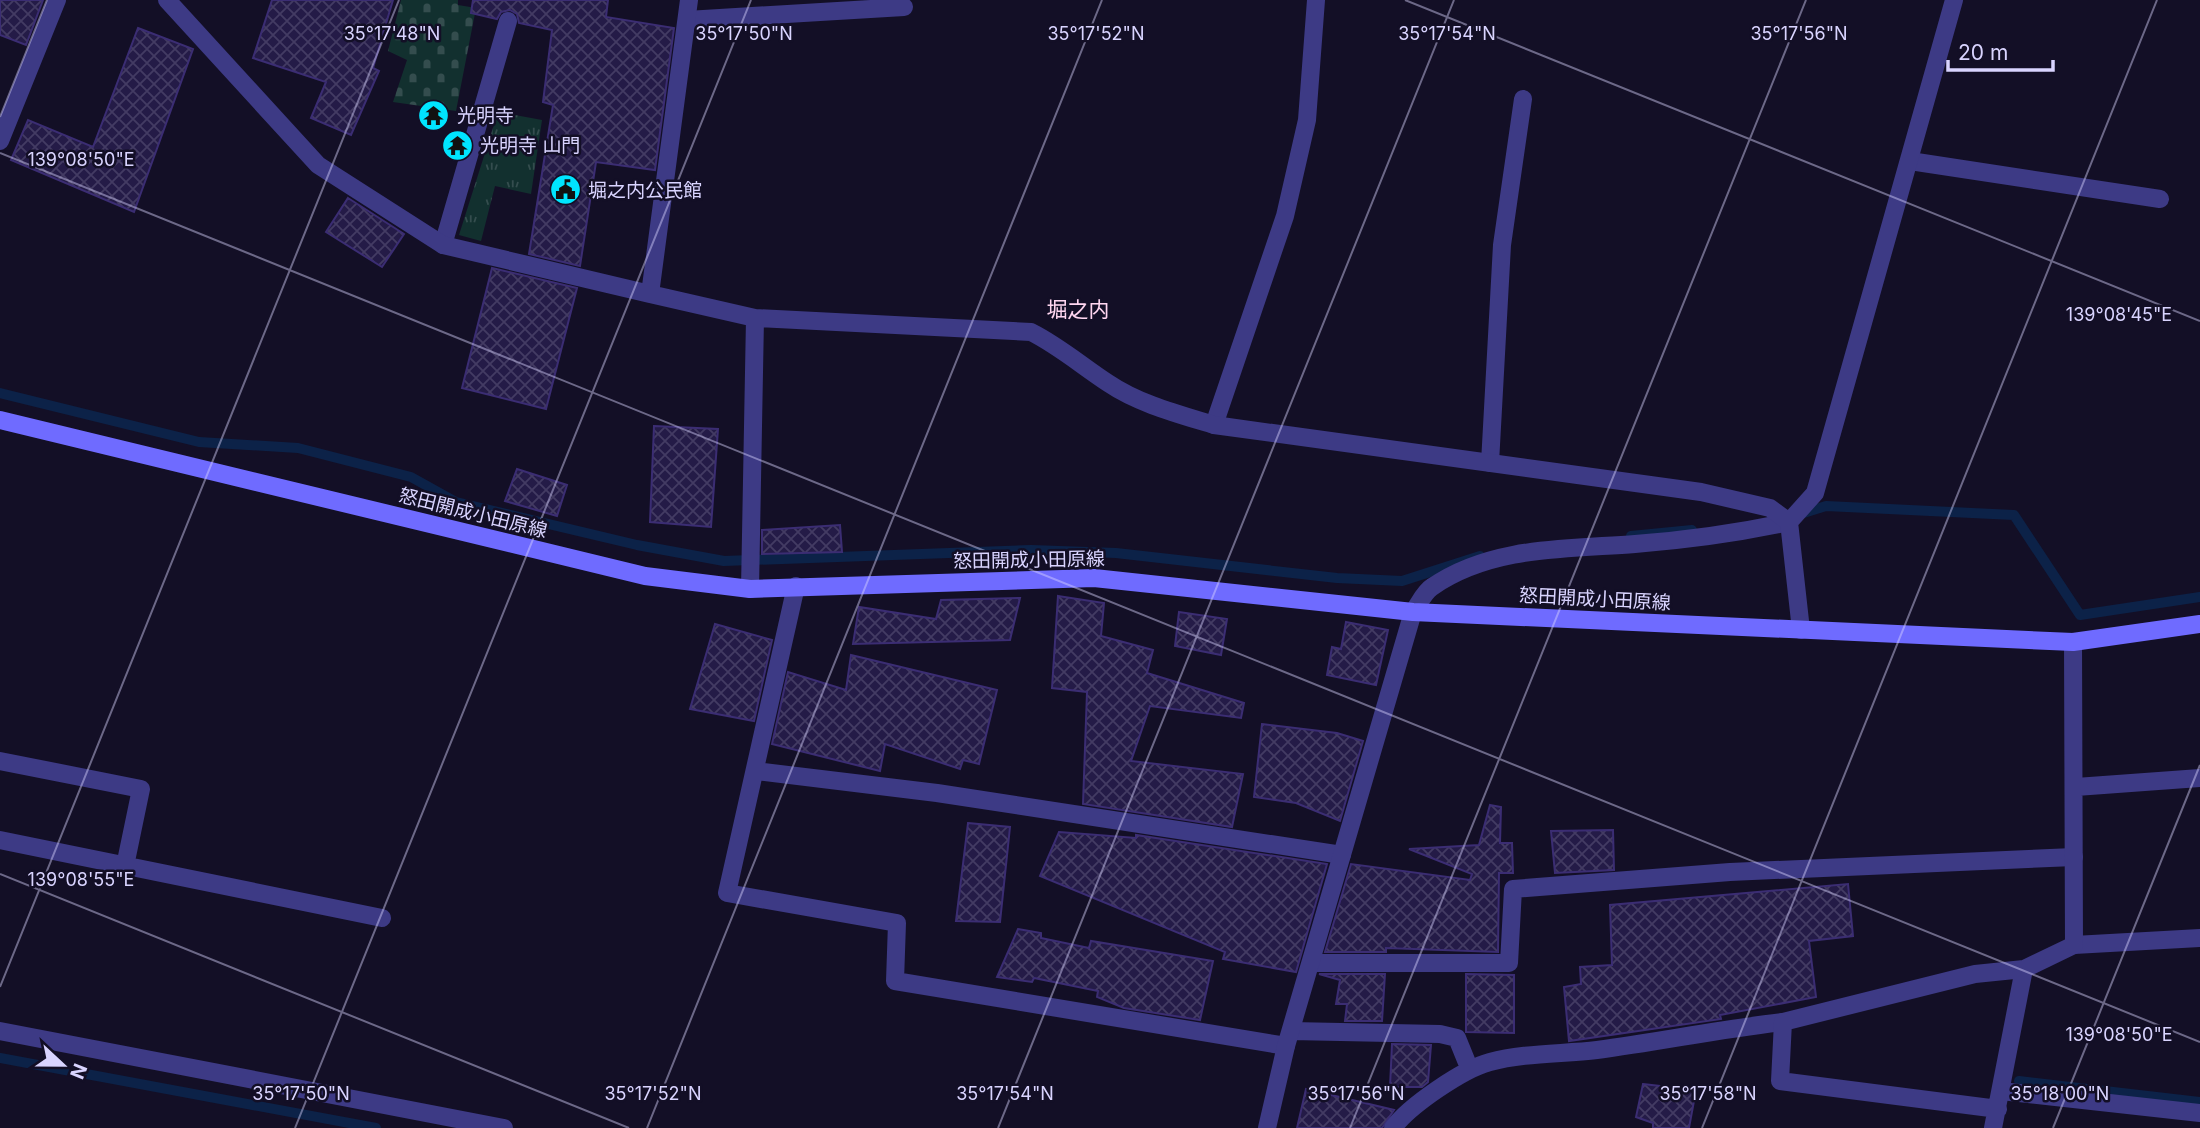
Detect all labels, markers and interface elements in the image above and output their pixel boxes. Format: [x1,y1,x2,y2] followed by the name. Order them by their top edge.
[344,23,440,44] text: 35°17'48"N
[695,23,793,44] text: 35°17'50"N
[1047,23,1145,44] text: 35°17'52"N
[1398,23,1496,44] text: 35°17'54"N
[1750,23,1848,44] text: 35°17'56"N
[1948,28,2053,72] scale bar
[1958,40,2008,65] text: 20 m
[417,98,451,132] temple icon: 光明寺
[457,104,514,127] place label: 光明寺
[440,128,474,162] temple icon: 光明寺 山門
[480,134,580,157] place label: 光明寺 山門
[27,149,135,170] text: 139°08'50"E
[548,173,582,207] public building icon: 堀之内公民館
[588,179,702,202] place label: 堀之内公民館
[1047,297,1110,322] district label: 堀之内
[2066,304,2172,325] text: 139°08'45"E
[396,483,550,543] street label: 怒田開成小田原線
[953,547,1105,573] street label: 怒田開成小田原線
[1518,584,1672,614] street label: 怒田開成小田原線
[28,869,134,890] text: 139°08'55"E
[2065,1024,2173,1045] text: 139°08'50"E
[28,1030,98,1100] north arrow
[65,1060,92,1082] text: N
[252,1083,350,1104] text: 35°17'50"N
[604,1083,702,1104] text: 35°17'52"N
[956,1083,1054,1104] text: 35°17'54"N
[1307,1083,1405,1104] text: 35°17'56"N
[1659,1083,1757,1104] text: 35°17'58"N
[2011,1083,2109,1104] text: 35°18'00"N

